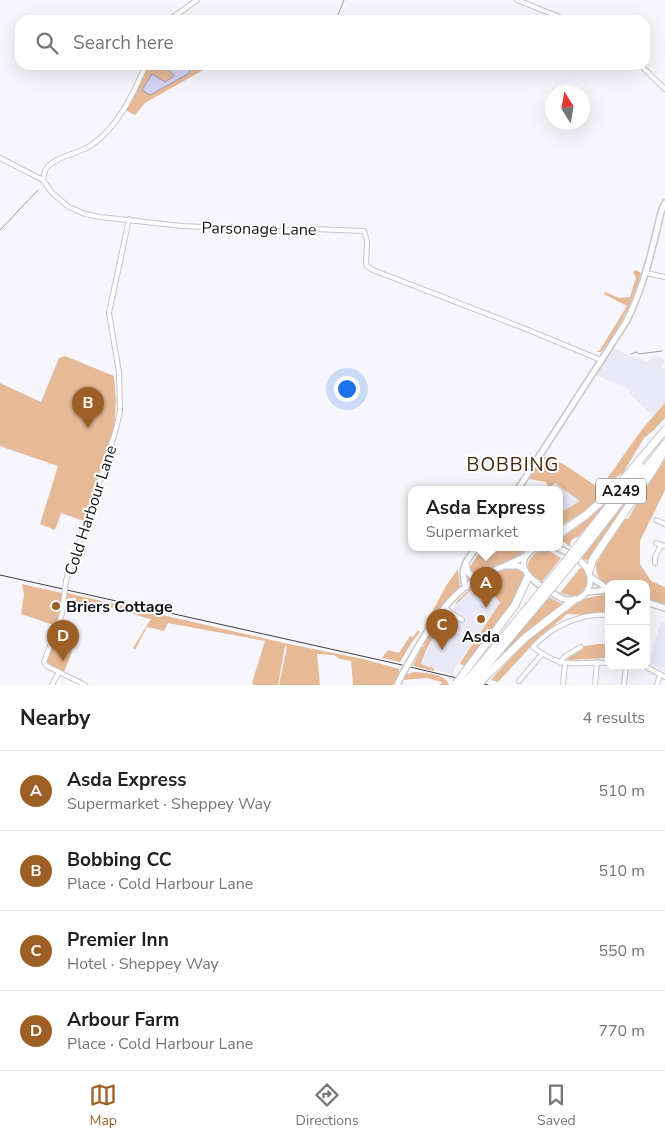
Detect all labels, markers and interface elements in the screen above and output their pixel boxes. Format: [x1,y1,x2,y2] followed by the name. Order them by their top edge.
[15,15,650,70] search box
[33,29,61,57] icon: search
[73,30,174,56] text: Search here
[545,85,590,130] north arrow
[201,217,317,241] street label: Parsonage Lane
[334,376,360,402] your location
[72,387,104,428] pin: B
[60,443,122,578] street label: Cold Harbour Lane
[467,452,559,478] district label: BOBBING
[596,478,646,504] road number: A249
[408,486,563,551] popup
[426,495,545,521] text: Asda Express
[426,521,518,543] text: Supermarket
[470,567,502,608] pin: A
[605,580,650,670] map controls
[605,580,650,625] button: locate
[66,596,173,618] place label: Briers Cottage
[50,600,62,612] marker: Briers Cottage
[426,609,458,650] pin: C
[475,613,487,625] marker: Asda
[47,620,79,661] pin: D
[605,625,650,670] button: layers
[462,626,500,648] place label: Asda
[20,704,90,732] text: Nearby
[583,707,645,729] text: 4 results
[67,767,186,793] text: Asda Express
[30,780,42,802] text: A
[598,780,645,802] text: 510 m
[67,793,271,815] text: Supermarket · Sheppey Way
[67,847,172,873] text: Bobbing CC
[30,860,42,882] text: B
[598,860,645,882] text: 510 m
[67,873,253,895] text: Place · Cold Harbour Lane
[67,927,169,953] text: Premier Inn
[31,940,41,962] text: C
[598,940,645,962] text: 550 m
[67,953,219,975] text: Hotel · Sheppey Way
[67,1007,179,1033] text: Arbour Farm
[30,1020,42,1042] text: D
[598,1020,645,1042] text: 770 m
[67,1033,253,1055] text: Place · Cold Harbour Lane
[89,1081,117,1130] tab: Map
[296,1081,359,1130] tab: Directions
[537,1081,576,1130] tab: Saved

